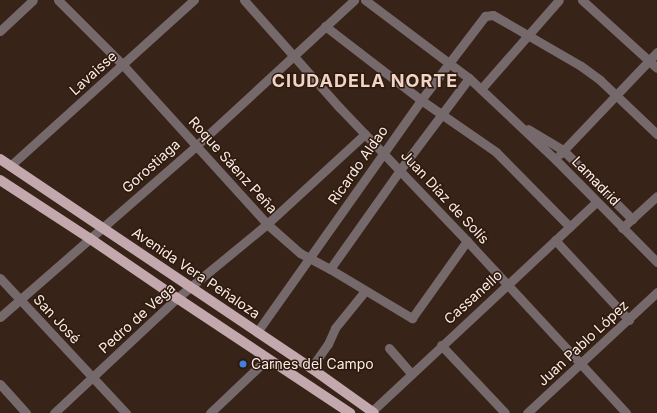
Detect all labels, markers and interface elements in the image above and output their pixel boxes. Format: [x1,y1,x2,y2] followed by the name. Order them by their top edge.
[66,47,120,99] street label: Lavaisse
[272,70,458,92] district label: CIUDADELA NORTE
[185,113,281,217] street label: Roque Sáenz Peña
[325,122,391,208] street label: Ricardo Aldao
[119,136,183,196] street label: Gorostiaga
[397,147,493,247] street label: Juan Díaz de Solís
[568,153,624,209] street label: Lamadrid
[129,224,263,322] street label: Avenida Vera Peñaloza
[441,267,505,327] street label: Cassanello
[95,279,179,357] street label: Pedro de Vega
[30,291,84,347] street label: San José
[534,297,632,389] street label: Juan Pablo López
[251,356,374,372] place label: Carnes del Campo
[238,359,248,369] marker: Carnes del Campo

